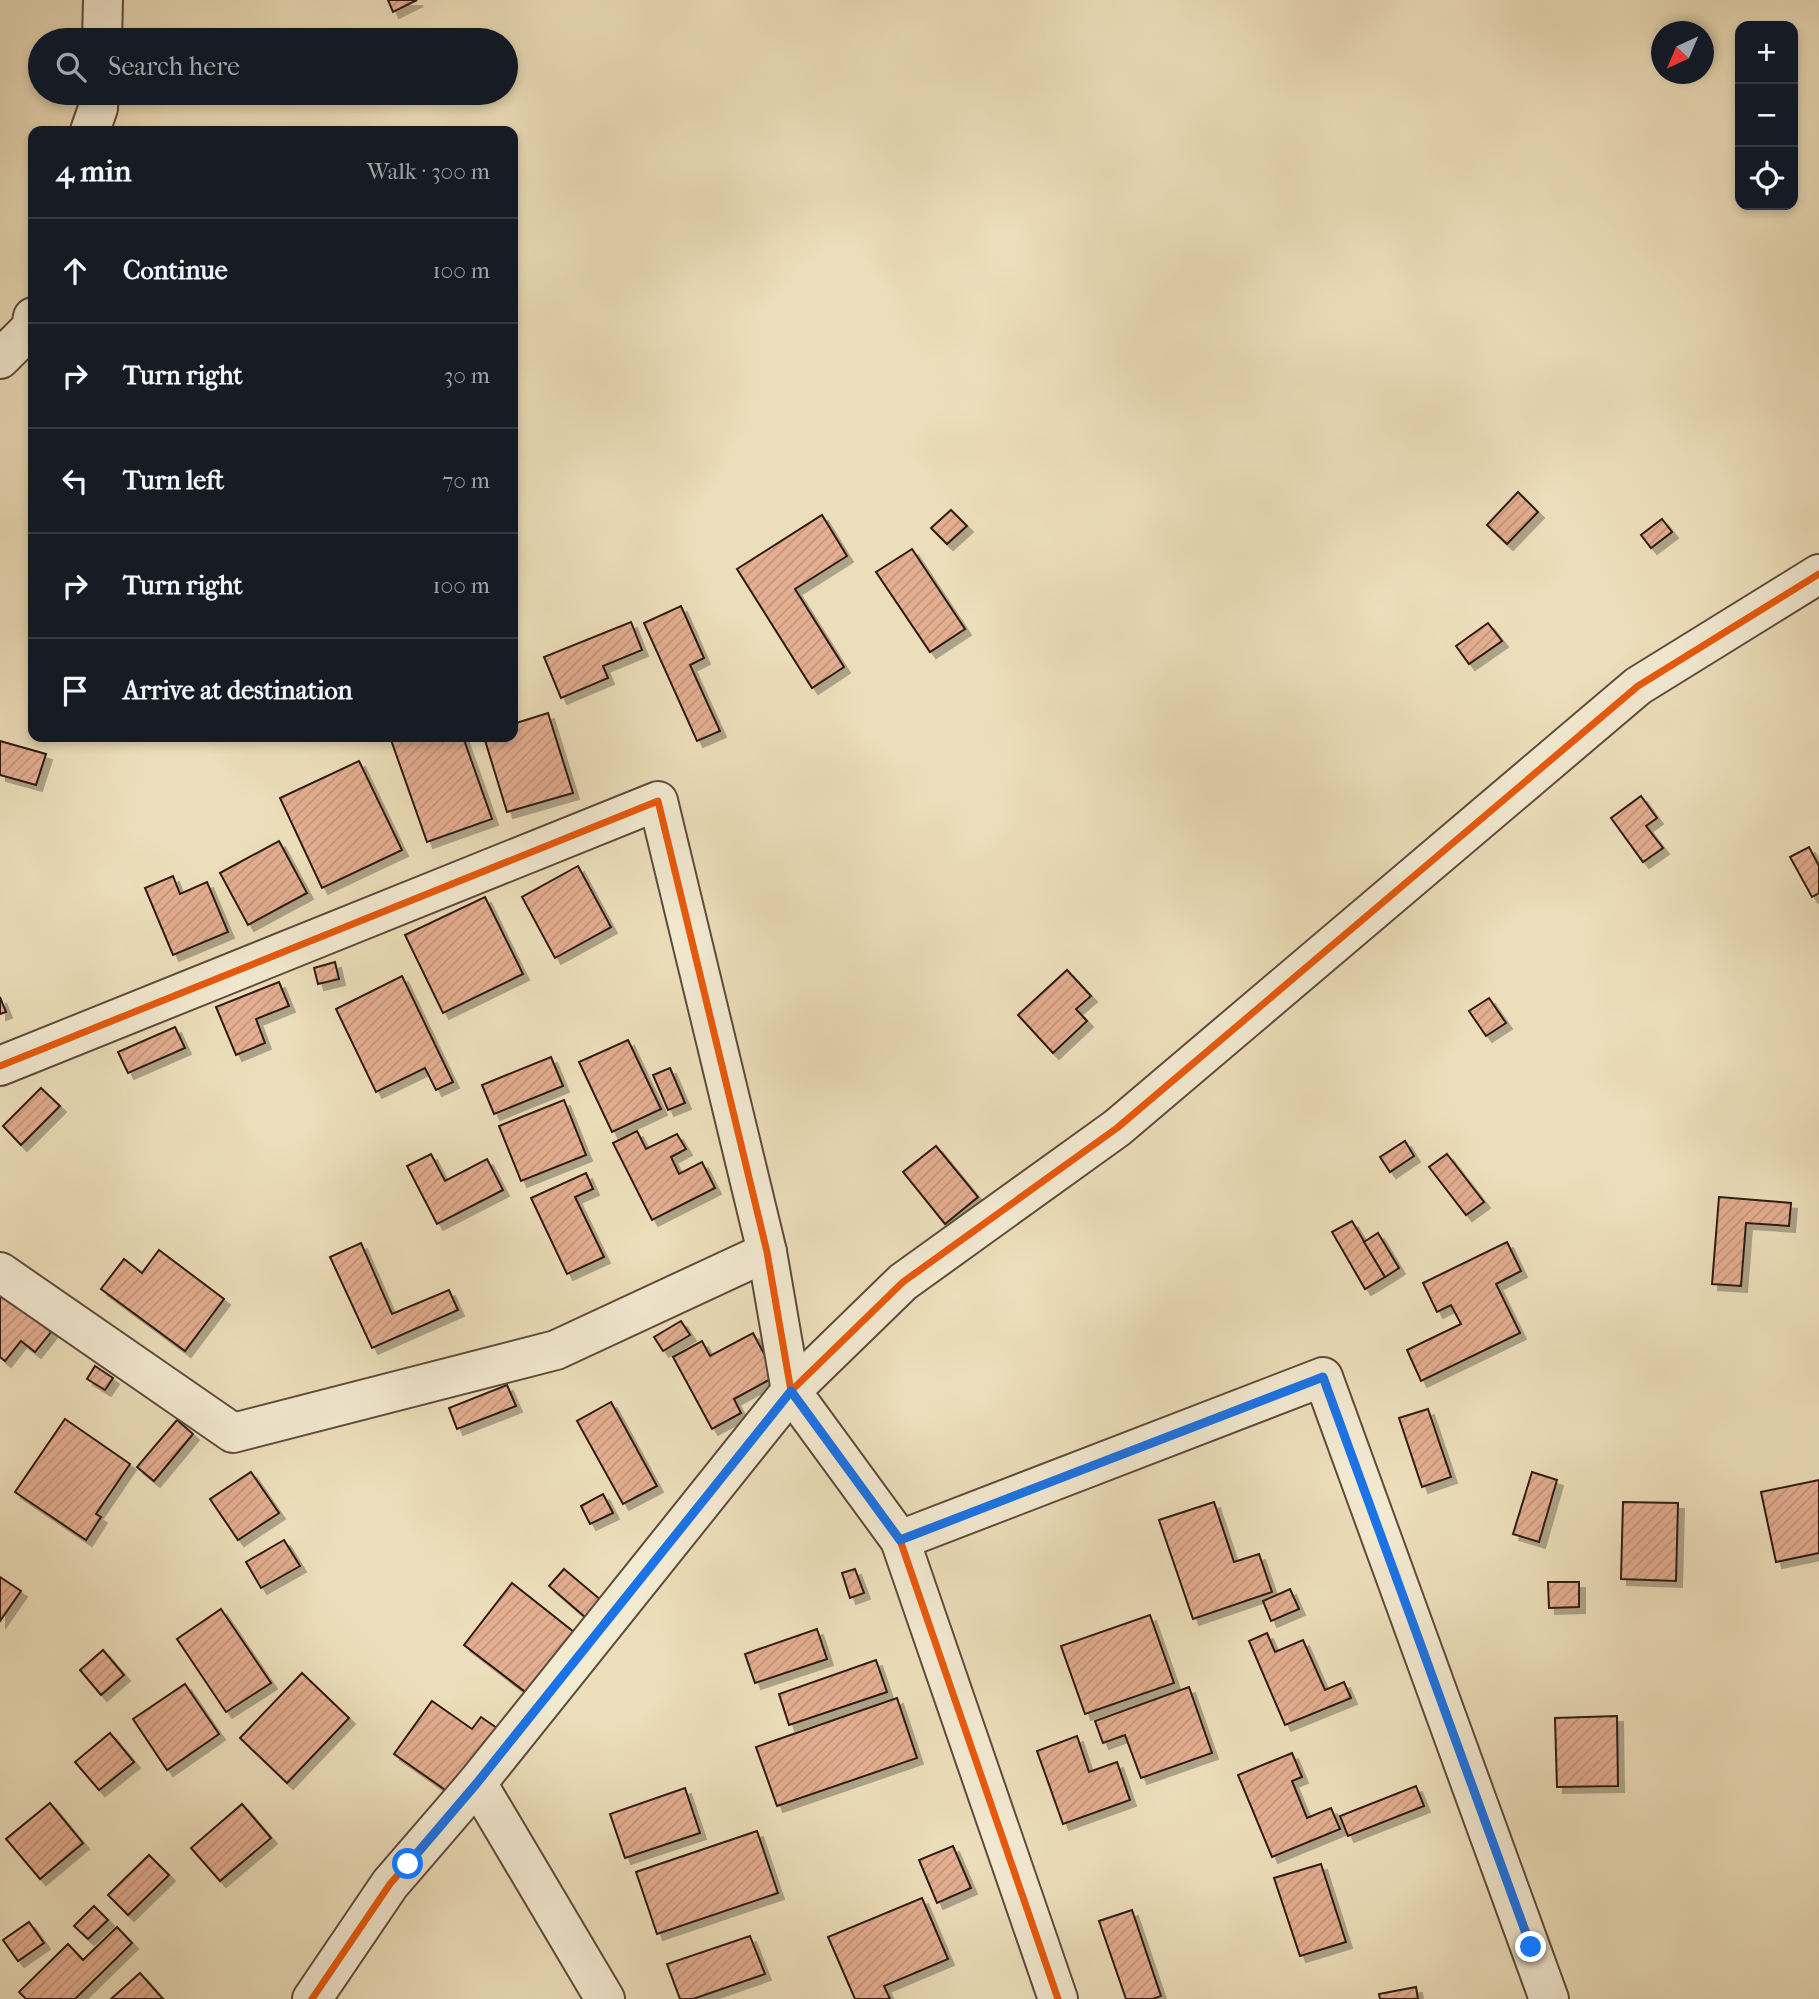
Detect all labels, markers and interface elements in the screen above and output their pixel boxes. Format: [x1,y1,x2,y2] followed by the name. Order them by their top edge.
[1651,21,1714,84] north arrow
[1735,21,1798,210] map controls
[1735,21,1798,84] button: +
[28,28,518,105] search box
[52,48,90,86] icon: search
[108,51,240,82] text: Search here
[1735,84,1798,147] button: −
[1735,147,1798,210] button: locate
[56,154,131,189] text: 4 min
[367,158,490,185] text: Walk · 300 m
[56,252,94,290] icon: ahead
[123,255,228,286] text: Continue
[432,257,490,284] text: 100 m
[56,357,94,395] icon: right
[123,360,243,391] text: Turn right
[444,362,490,389] text: 30 m
[56,462,94,500] icon: left
[123,465,224,496] text: Turn left
[442,467,490,494] text: 70 m
[56,567,94,605] icon: right
[123,570,243,601] text: Turn right
[432,572,490,599] text: 100 m
[56,672,94,710] icon: arrive
[123,675,353,706] text: Arrive at destination
[392,1848,423,1879] route start
[1515,1931,1546,1962] route end

